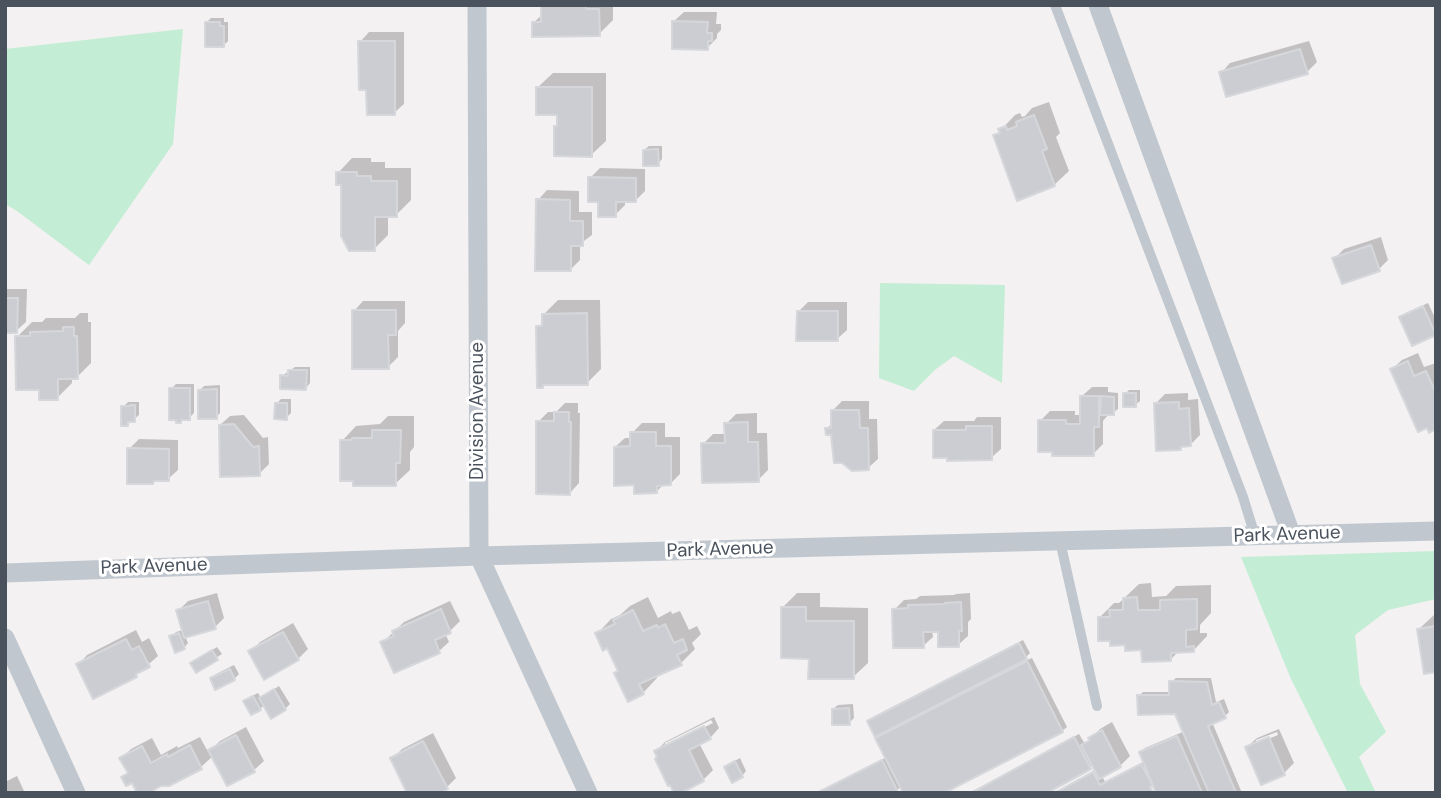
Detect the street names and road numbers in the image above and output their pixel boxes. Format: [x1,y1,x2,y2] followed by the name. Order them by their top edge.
[467,342,489,480] street label: Division Avenue
[1233,522,1341,548] street label: Park Avenue
[666,537,774,563] street label: Park Avenue
[100,554,208,580] street label: Park Avenue

